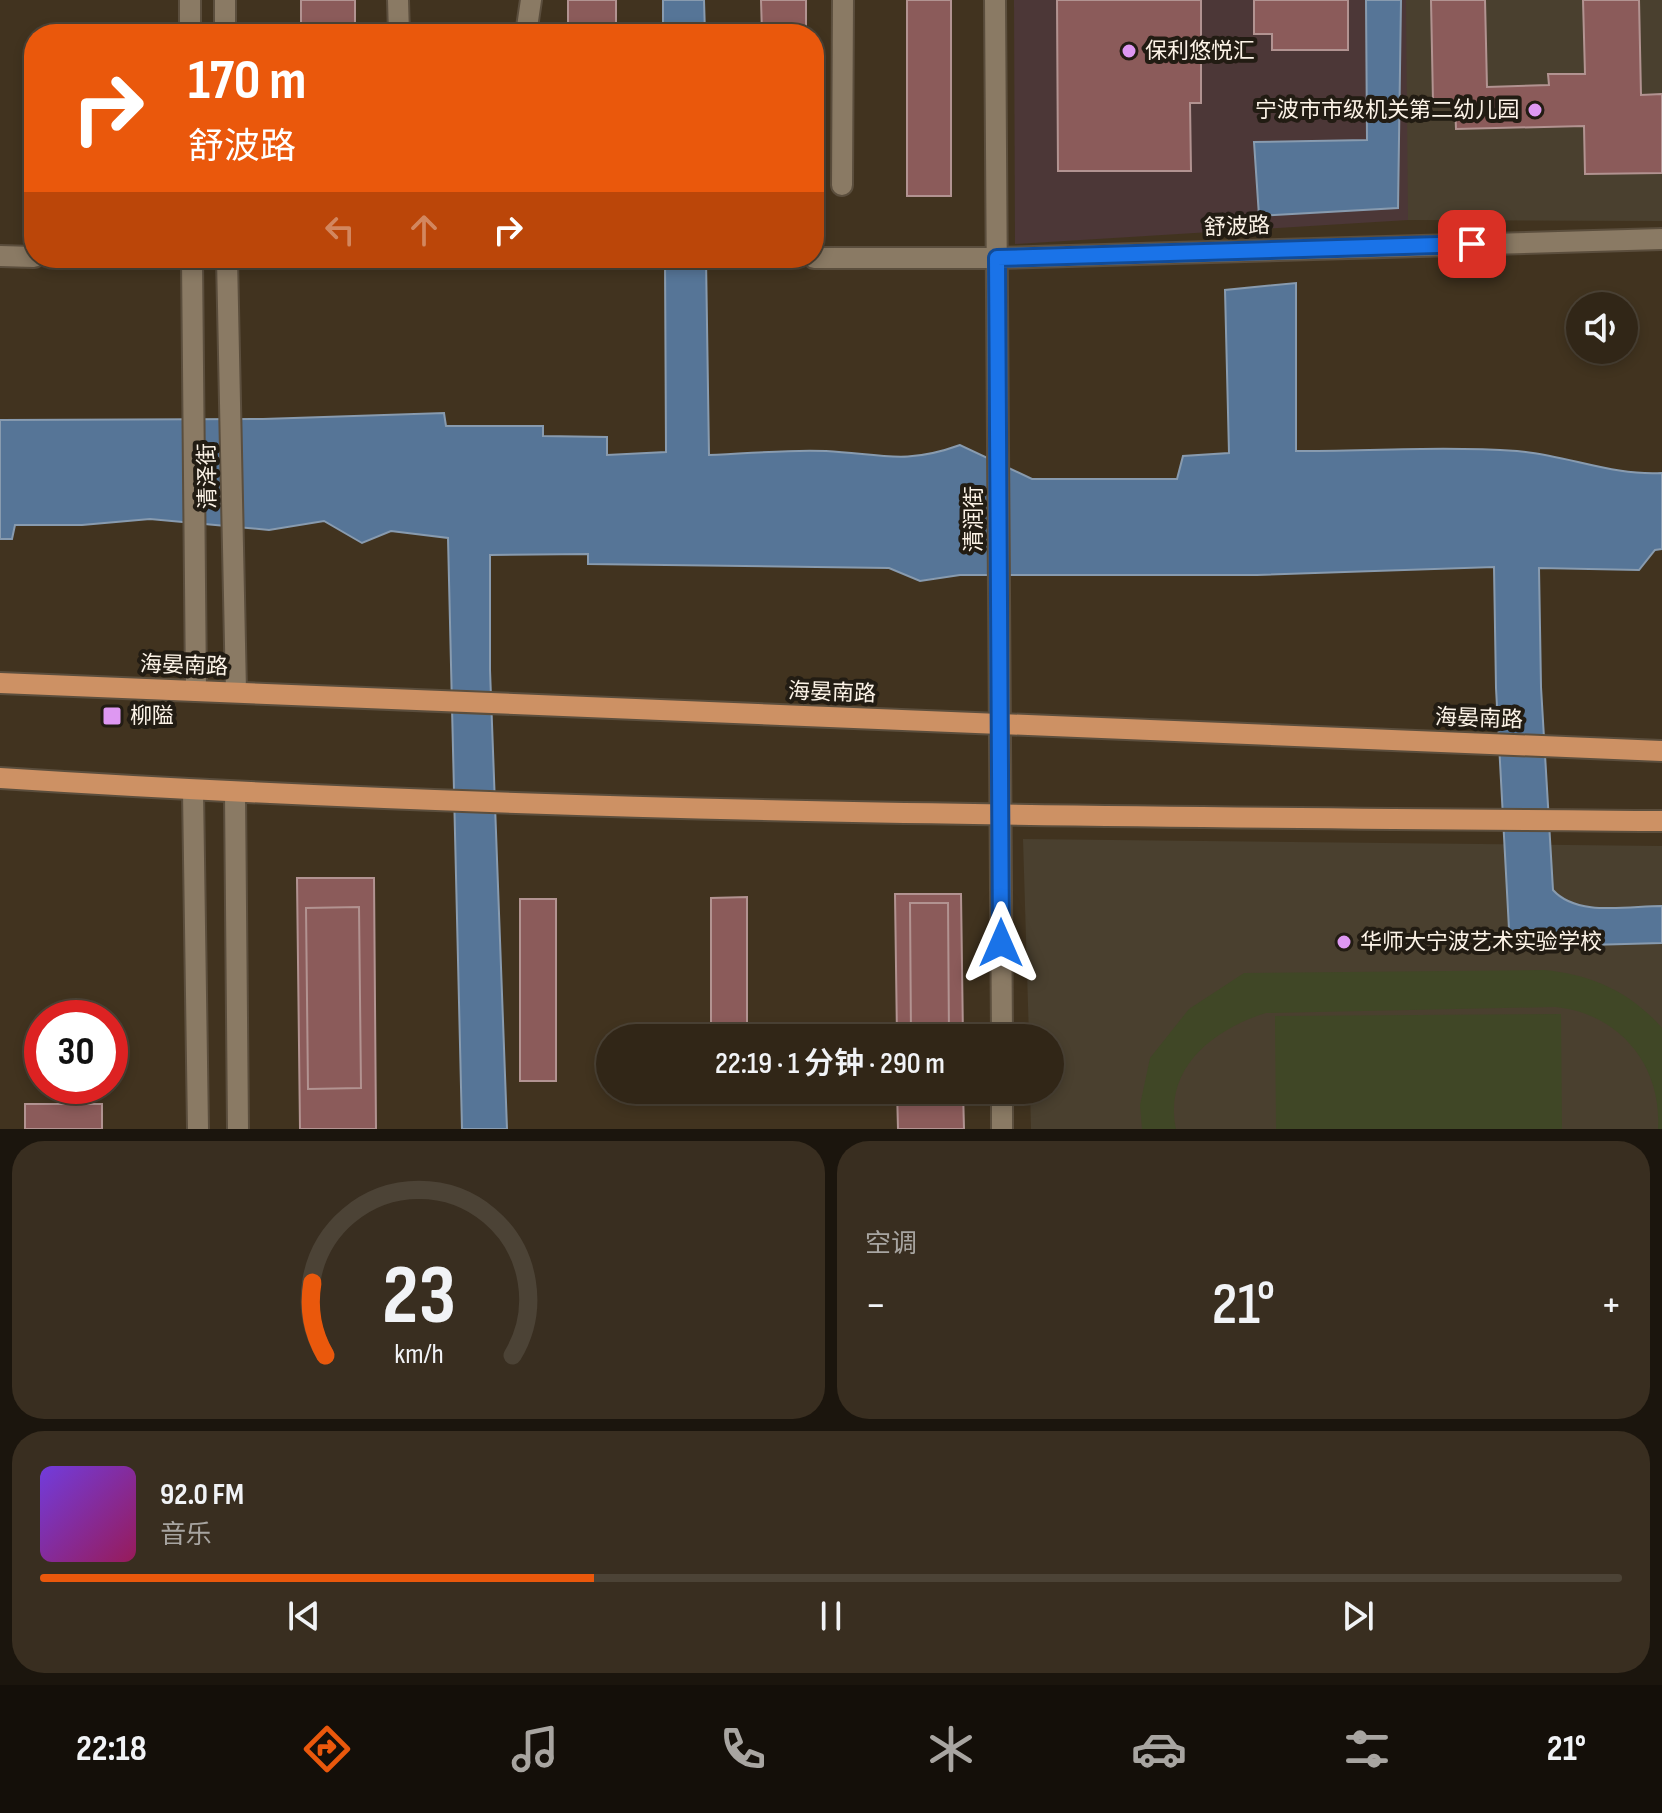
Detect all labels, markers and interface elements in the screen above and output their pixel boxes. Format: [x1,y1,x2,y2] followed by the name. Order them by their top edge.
[1145,38,1255,65] place label: 保利悠悦汇
[1120,42,1138,60] marker: 保利悠悦汇
[188,48,306,115] text: 170 m
[56,56,160,160] icon: right
[1255,97,1519,124] place label: 宁波市市级机关第二幼儿园
[1526,101,1544,119] marker: 宁波市市级机关第二幼儿园
[188,126,296,169] text: 舒波路
[318,208,362,252] icon: left
[402,208,446,252] icon: ahead
[486,208,530,252] icon: right
[1438,210,1506,278] pin
[1204,212,1270,242] street label: 舒波路
[1450,222,1494,266] icon: arrive
[1566,292,1638,364] map controls
[1566,292,1638,364] button: sound
[194,443,222,509] street label: 清泽街
[961,486,988,552] street label: 清润街
[140,651,228,681] street label: 海晏南路
[788,678,876,708] street label: 海晏南路
[130,703,174,730] place label: 柳隘
[1435,704,1523,734] street label: 海晏南路
[101,705,123,727] marker: 柳隘
[959,901,1043,985] position arrow
[1360,929,1602,956] place label: 华师大宁波艺术实验学校
[1335,933,1353,951] marker: 华师大宁波艺术实验学校
[24,1000,128,1104] speed limit sign: 30
[715,1046,945,1082] text: 22:19 · 1 分钟 · 290 m
[865,1229,917,1260] text: 空调
[382,1247,455,1347] text: 23
[1212,1269,1275,1341] text: 21°
[865,1279,887,1332] text: −
[1600,1279,1622,1332] text: +
[394,1337,443,1372] text: km/h
[160,1477,244,1513] text: 92.0 FM
[160,1520,212,1551] text: 音乐
[282,1594,326,1638] icon: previous
[809,1594,853,1638] icon: pause
[1336,1594,1380,1638] icon: next
[299,1721,355,1777] icon: directions
[507,1721,563,1777] icon: music
[715,1721,771,1777] icon: phone
[923,1721,979,1777] icon: climate
[1131,1721,1187,1777] icon: car
[1339,1721,1395,1777] icon: filters
[76,1728,147,1771] text: 22:18
[1547,1728,1586,1771] text: 21°

